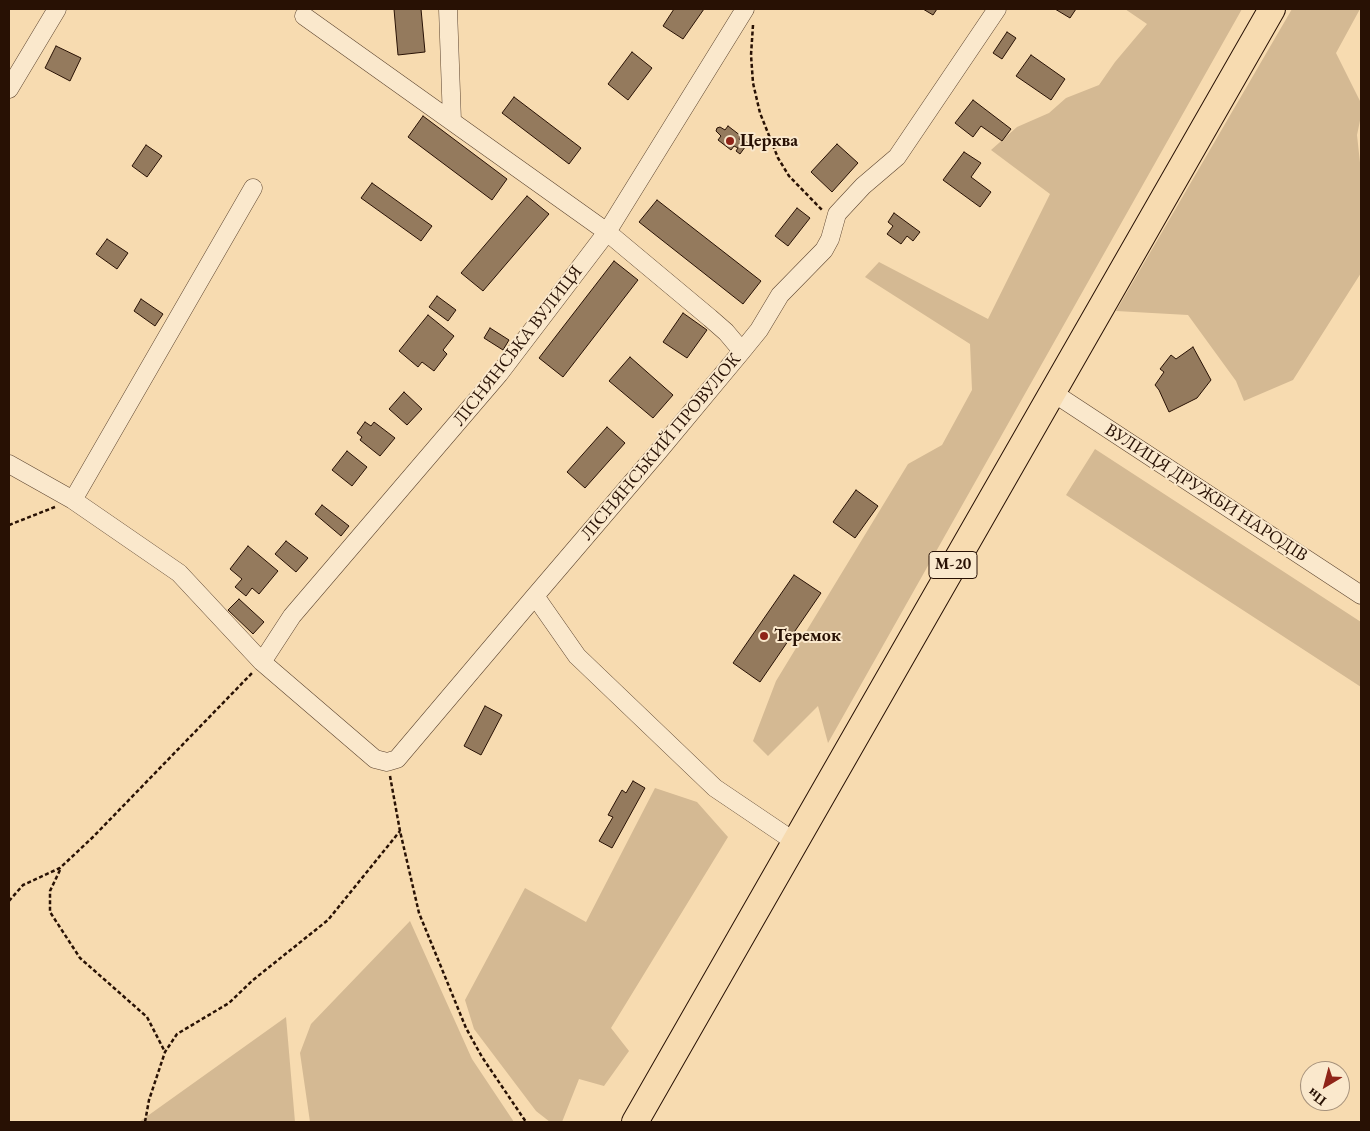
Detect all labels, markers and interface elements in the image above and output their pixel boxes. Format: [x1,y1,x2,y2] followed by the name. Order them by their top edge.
[740,130,798,152] place label: Церква
[724,135,736,147] marker: Церква
[449,262,587,430] street label: ЛІСНЯНСЬКА ВУЛИЦЯ
[576,349,746,545] street label: ЛІСНЯНСЬКИЙ ПРОВУЛОК
[1101,419,1311,567] street label: ВУЛИЦЯ ДРУЖБИ НАРОДІВ
[929,552,977,578] road number: М-20
[774,625,841,647] place label: Теремок
[758,630,770,642] marker: Теремок
[1300,1061,1350,1111] north arrow
[1304,1084,1330,1110] text: Пн

